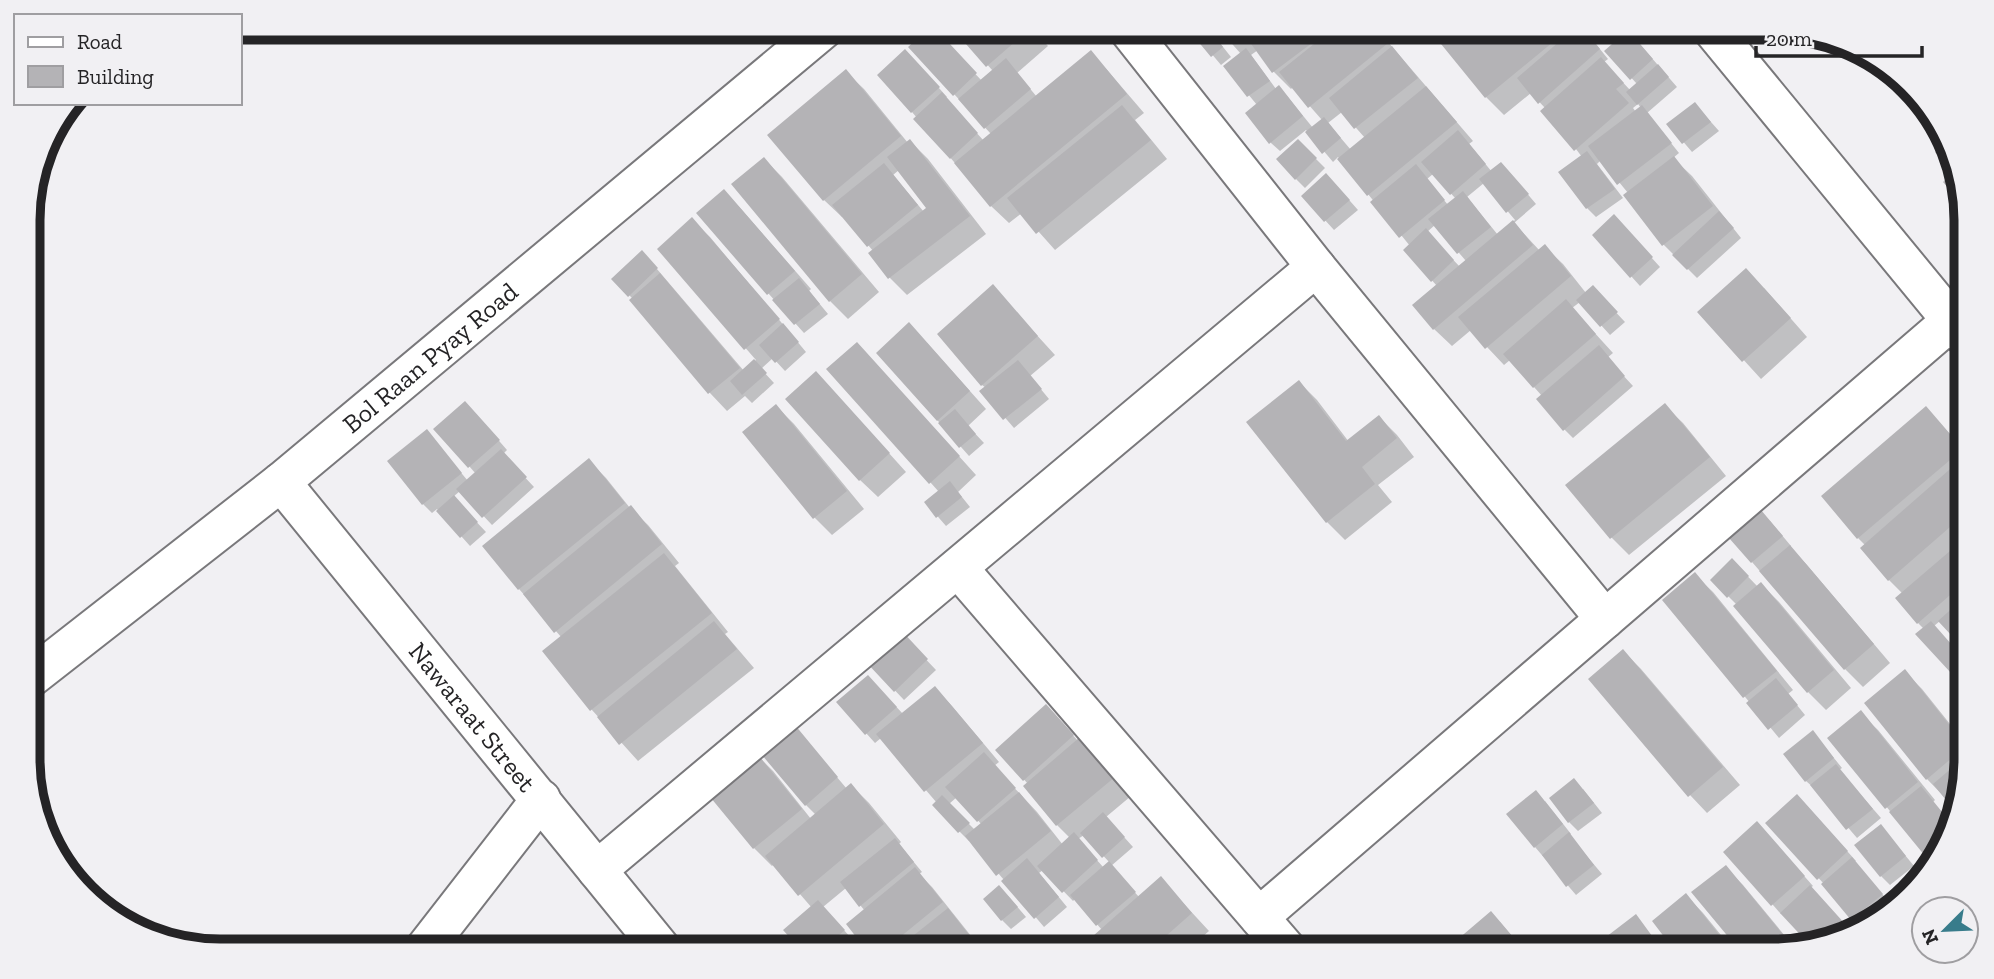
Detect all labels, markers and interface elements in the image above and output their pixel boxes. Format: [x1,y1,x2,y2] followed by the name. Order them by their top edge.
[14,14,242,105] legend
[1756,14,1922,58] scale bar
[1766,26,1812,51] text: 20 m
[77,29,123,54] text: Road
[77,64,154,89] text: Building
[336,275,524,440] street label: Bol Raan Pyay Road
[402,636,543,798] street label: Nawaraat Street
[1910,895,1980,965] north arrow
[1916,925,1943,948] text: N

